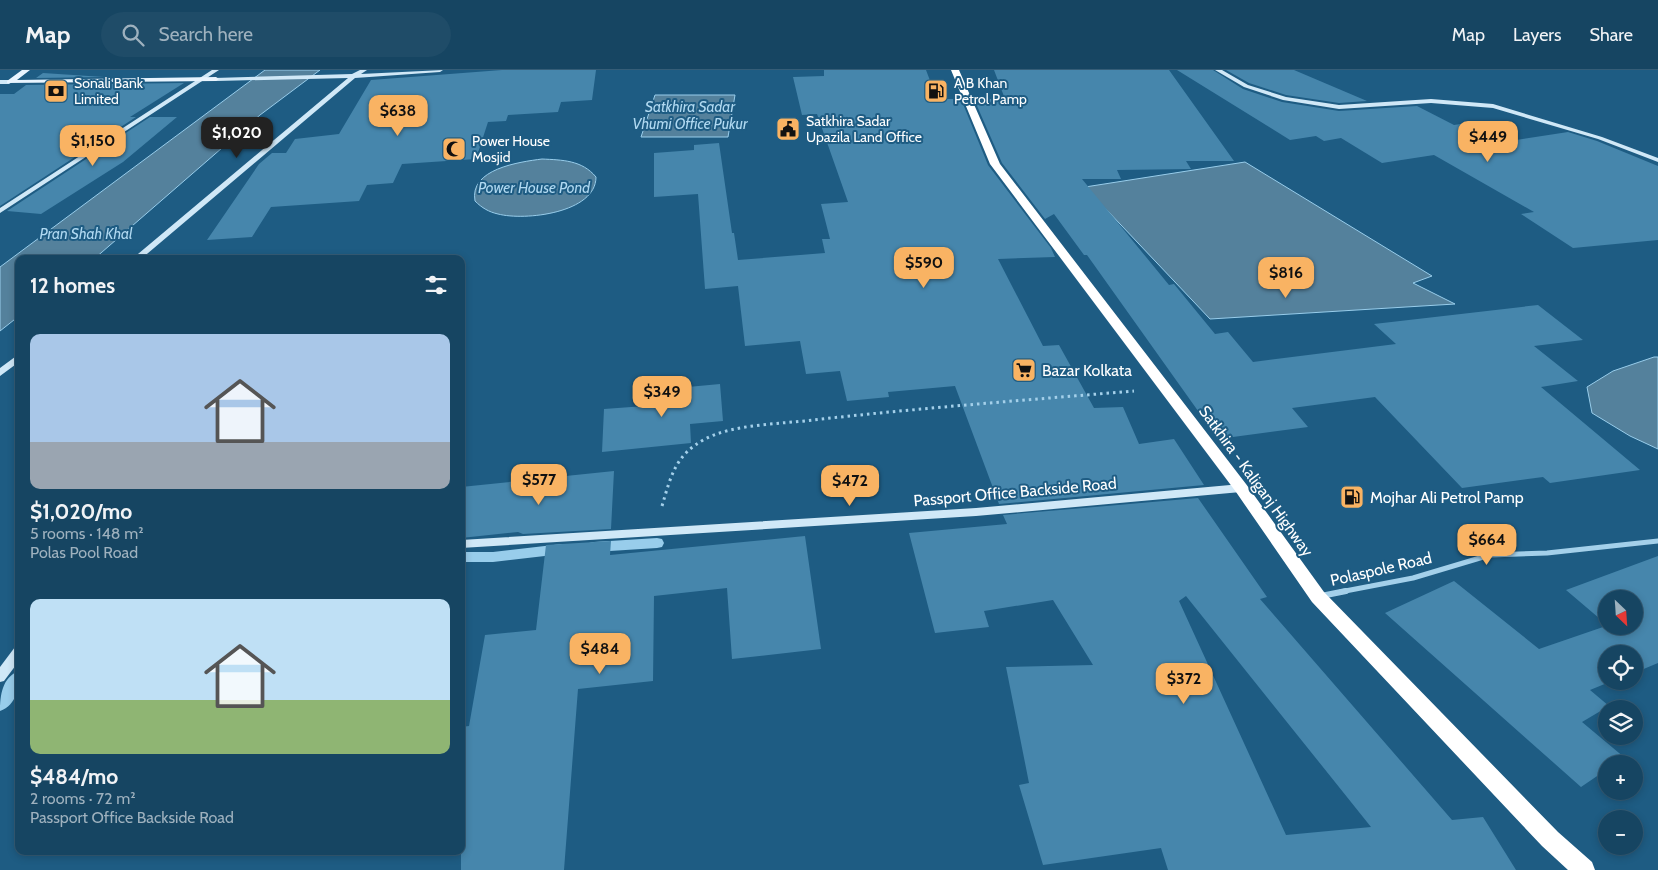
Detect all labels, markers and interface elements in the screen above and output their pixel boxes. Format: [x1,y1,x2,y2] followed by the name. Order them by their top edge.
[101,12,451,57] search box
[25,20,71,49] text: Map
[119,21,147,49] icon: search
[159,23,253,46] text: Search here
[1452,24,1485,46] text: Map
[1513,24,1562,46] text: Layers
[1590,24,1633,46] text: Share
[74,74,144,108] place label: Sonali Bank Limited
[954,74,1027,108] place label: A B Khan Petrol Pamp
[43,78,69,104] bank icon: Sonali Bank Limited
[923,78,949,104] fuel station icon: A B Khan Petrol Pamp
[368,94,428,137] pin: $638
[632,98,749,133] water label: Satkhira Sadar Vhumi Office Pukur
[380,101,416,120] text: $638
[806,112,922,146] place label: Satkhira Sadar Upazila Land Office
[196,116,278,159] pin: $1,020
[775,116,801,142] public building icon: Satkhira Sadar Upazila Land Office
[1458,121,1518,163] pin: $449
[212,123,262,142] text: $1,020
[52,124,134,167] pin: $1,150
[1469,127,1507,146] text: $449
[71,131,115,150] text: $1,150
[472,132,550,166] place label: Power House Mosjid
[441,136,467,162] mosque icon: Power House Mosjid
[478,179,591,197] water label: Power House Pond
[39,225,133,243] water label: Pran Shah Khal
[894,246,954,289] pin: $590
[905,253,943,272] text: $590
[1256,256,1316,299] pin: $816
[1269,263,1303,282] text: $816
[422,271,450,299] icon: filters
[30,273,115,298] text: 12 homes
[1011,357,1037,383] supermarket icon: Bazar Kolkata
[1042,361,1132,380] place label: Bazar Kolkata
[195,366,285,456] icon: home
[632,376,692,418] pin: $349
[644,382,680,401] text: $349
[1195,402,1317,560] street label: Satkhira - Kaliganj Highway
[509,464,569,506] pin: $577
[820,464,880,507] pin: $472
[522,470,556,489] text: $577
[832,471,868,490] text: $472
[913,474,1117,510] street label: Passport Office Backside Road
[1339,484,1365,510] fuel station icon: Mojhar Ali Petrol Pamp
[1370,488,1524,507] place label: Mojhar Ali Petrol Pamp
[30,499,132,524] text: $1,020/mo
[30,524,143,543] text: 5 rooms · 148 m²
[1457,524,1517,566] pin: $664
[1468,530,1506,549] text: $664
[30,543,138,562] text: Polas Pool Road
[1328,548,1434,590] street label: Polaspole Road
[1598,590,1642,635] north arrow
[1598,590,1643,855] map controls
[195,631,285,721] icon: home
[570,632,630,675] pin: $484
[581,639,619,658] text: $484
[1598,645,1643,690] button: locate
[1154,662,1214,705] pin: $372
[1167,669,1201,688] text: $372
[1598,700,1643,745] button: layers
[1598,755,1643,800] button: +
[30,764,118,789] text: $484/mo
[30,789,135,808] text: 2 rooms · 72 m²
[30,808,234,827] text: Passport Office Backside Road
[1598,810,1643,855] button: −

